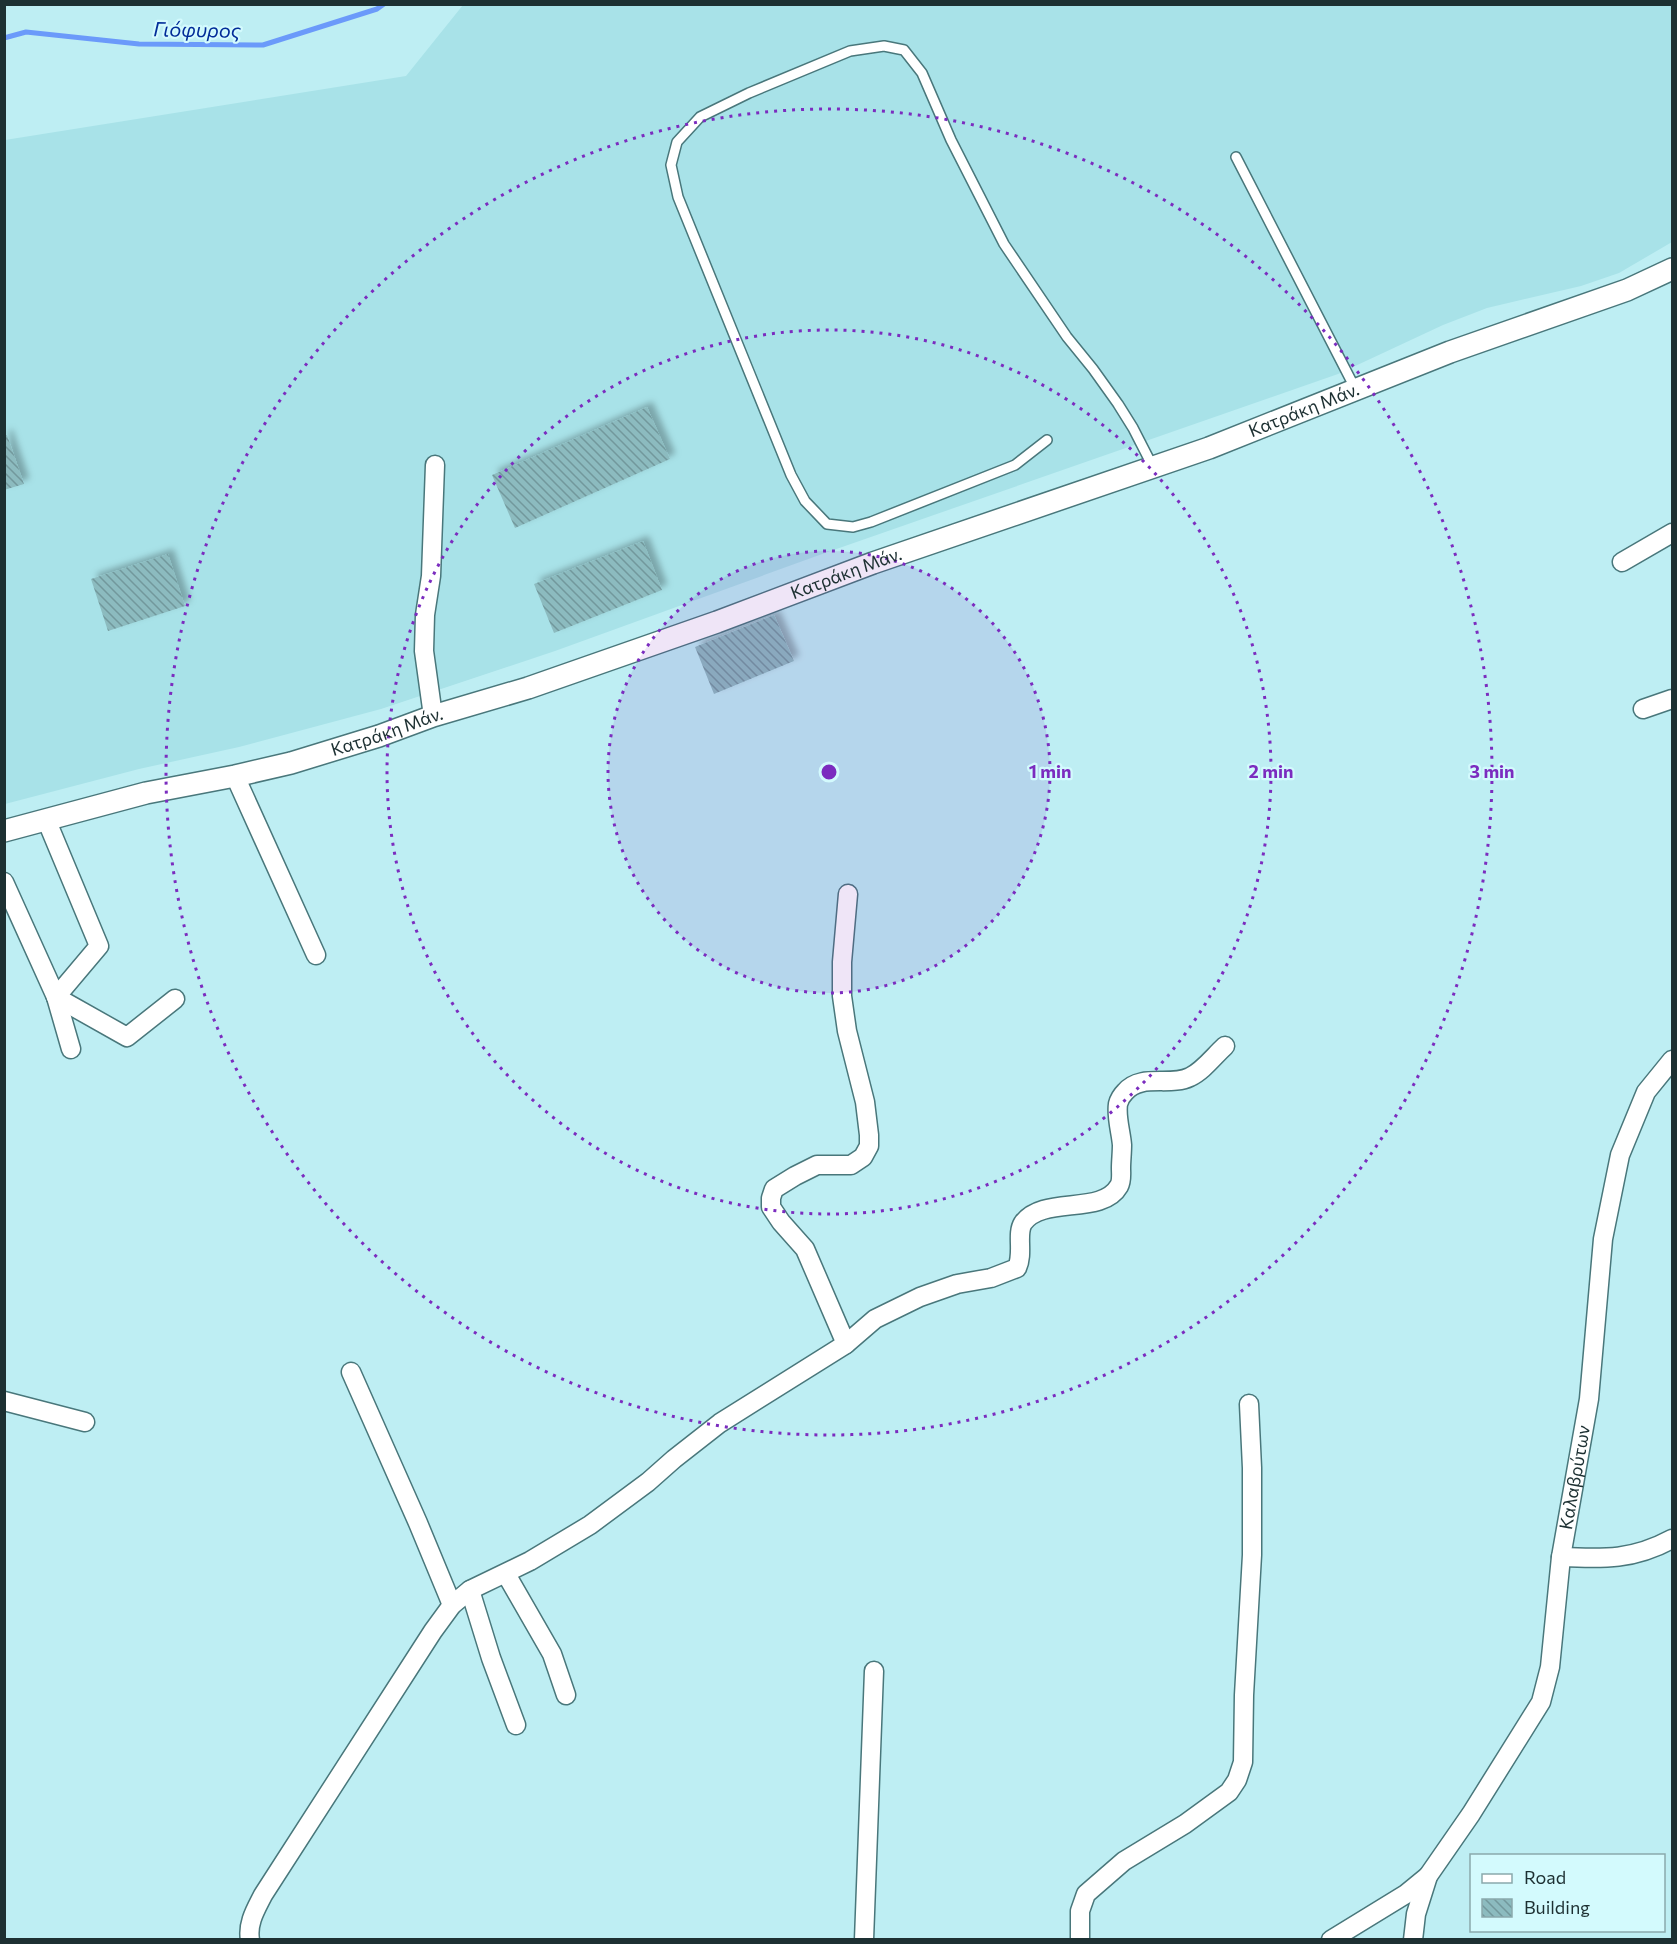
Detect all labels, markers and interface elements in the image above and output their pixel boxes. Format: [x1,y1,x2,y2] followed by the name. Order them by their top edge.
[153,16,241,42] water label: Γιόφυρος
[1245,377,1362,441] street label: Κατράκη Μάν.
[787,542,904,603] street label: Κατράκη Μάν.
[328,702,445,760] street label: Κατράκη Μάν.
[1029,760,1071,782] text: 1 min
[1249,760,1293,782] text: 2 min
[1469,760,1515,782] text: 3 min
[819,762,839,782] centre of rings
[1554,1423,1594,1531] street label: Καλαβρύτων
[1470,1854,1665,1932] legend
[1524,1866,1566,1888] text: Road
[1524,1896,1590,1918] text: Building

